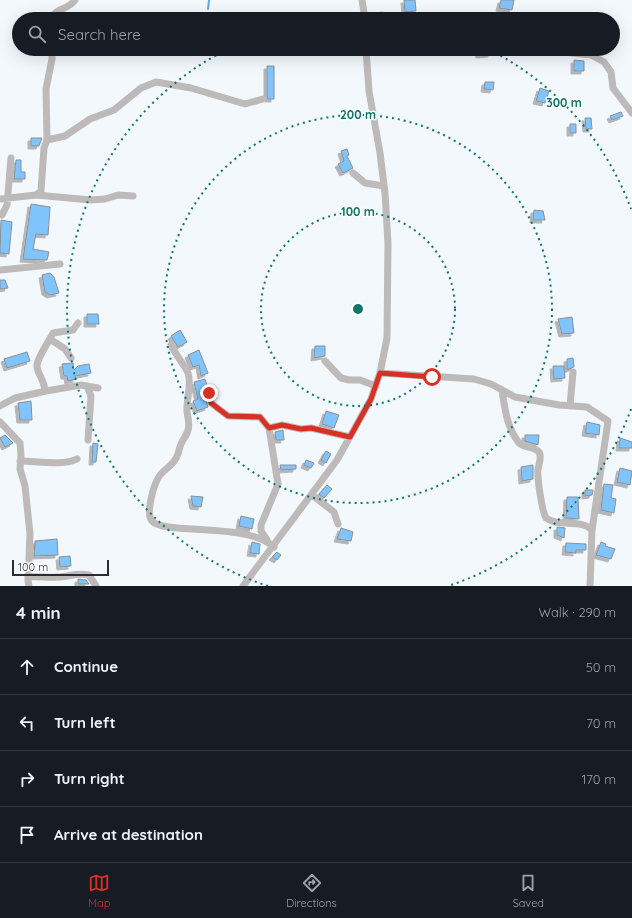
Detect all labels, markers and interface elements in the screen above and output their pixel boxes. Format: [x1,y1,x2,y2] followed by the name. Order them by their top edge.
[12,12,620,56] search box
[26,23,48,45] icon: search
[58,25,141,44] text: Search here
[546,95,582,110] text: 300 m
[340,107,376,122] text: 200 m
[341,204,375,219] text: 100 m
[351,302,365,316] centre of rings
[423,368,441,386] route start
[200,384,218,402] route end
[12,558,109,577] scale bar
[18,560,48,574] text: 100 m
[16,602,61,623] text: 4 min
[539,604,616,620] text: Walk · 290 m
[16,656,38,678] icon: ahead
[54,657,118,676] text: Continue
[586,659,616,675] text: 50 m
[16,712,38,734] icon: left
[54,713,116,732] text: Turn left
[586,715,616,731] text: 70 m
[16,768,38,790] icon: right
[54,769,125,788] text: Turn right
[581,771,616,787] text: 170 m
[16,824,38,846] icon: arrive
[54,825,203,844] text: Arrive at destination
[88,872,110,910] tab: Map
[286,872,337,910] tab: Directions
[513,872,544,910] tab: Saved

